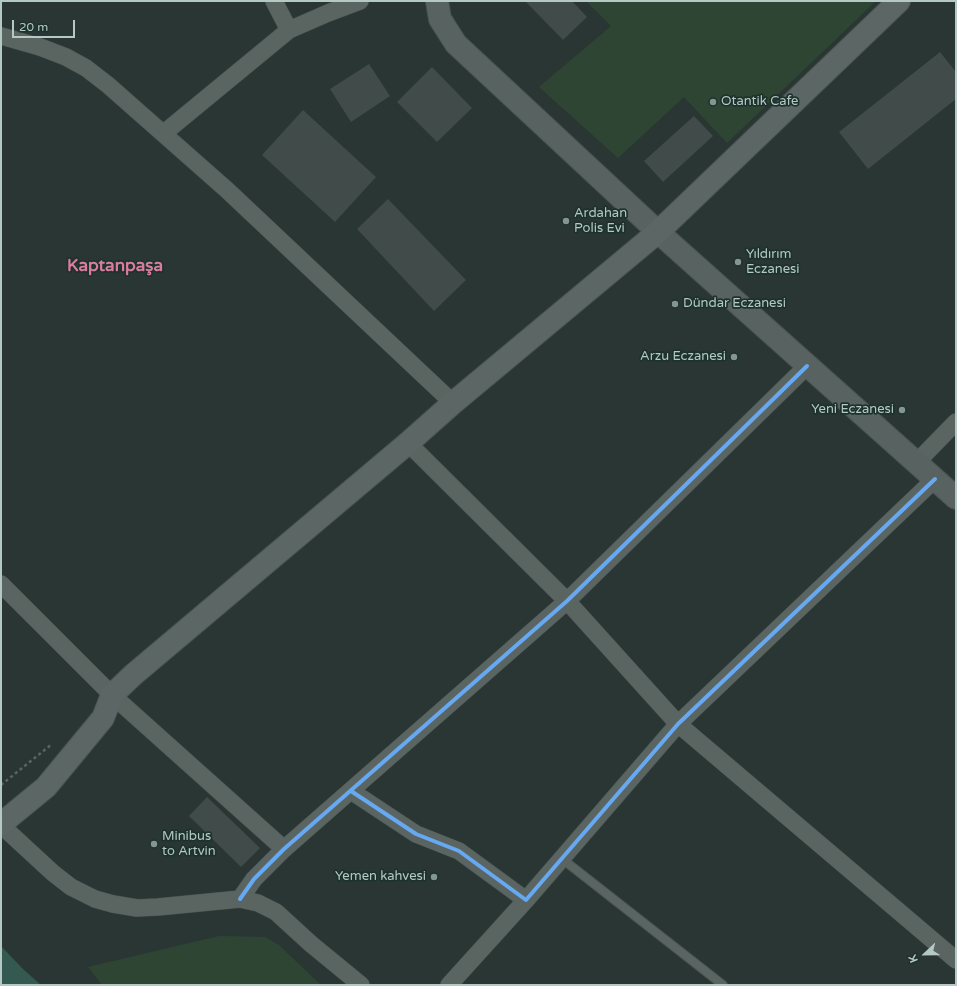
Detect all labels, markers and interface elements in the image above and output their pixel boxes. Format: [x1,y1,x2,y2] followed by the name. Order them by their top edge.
[14,12,77,38] scale bar
[19,20,48,34] text: 20 m
[721,94,798,110] place label: Otantik Cafe
[708,97,718,107] marker: Otantik Cafe
[574,206,627,237] place label: Ardahan Polis Evi
[561,216,571,226] marker: Ardahan Polis Evi
[746,247,800,278] place label: Yıldırım Eczanesi
[67,257,163,277] district label: Kaptanpaşa
[733,257,743,267] marker: Yıldırım Eczanesi
[683,296,786,312] place label: Dündar Eczanesi
[670,299,680,309] marker: Dündar Eczanesi
[640,349,726,365] place label: Arzu Eczanesi
[729,352,739,362] marker: Arzu Eczanesi
[811,402,894,418] place label: Yeni Eczanesi
[897,405,907,415] marker: Yeni Eczanesi
[162,829,216,860] place label: Minibus to Artvin
[149,839,159,849] marker: Minibus to Artvin
[335,869,426,885] place label: Yemen kahvesi
[429,872,439,882] marker: Yemen kahvesi
[905,934,945,974] north arrow
[906,953,921,965] text: K

